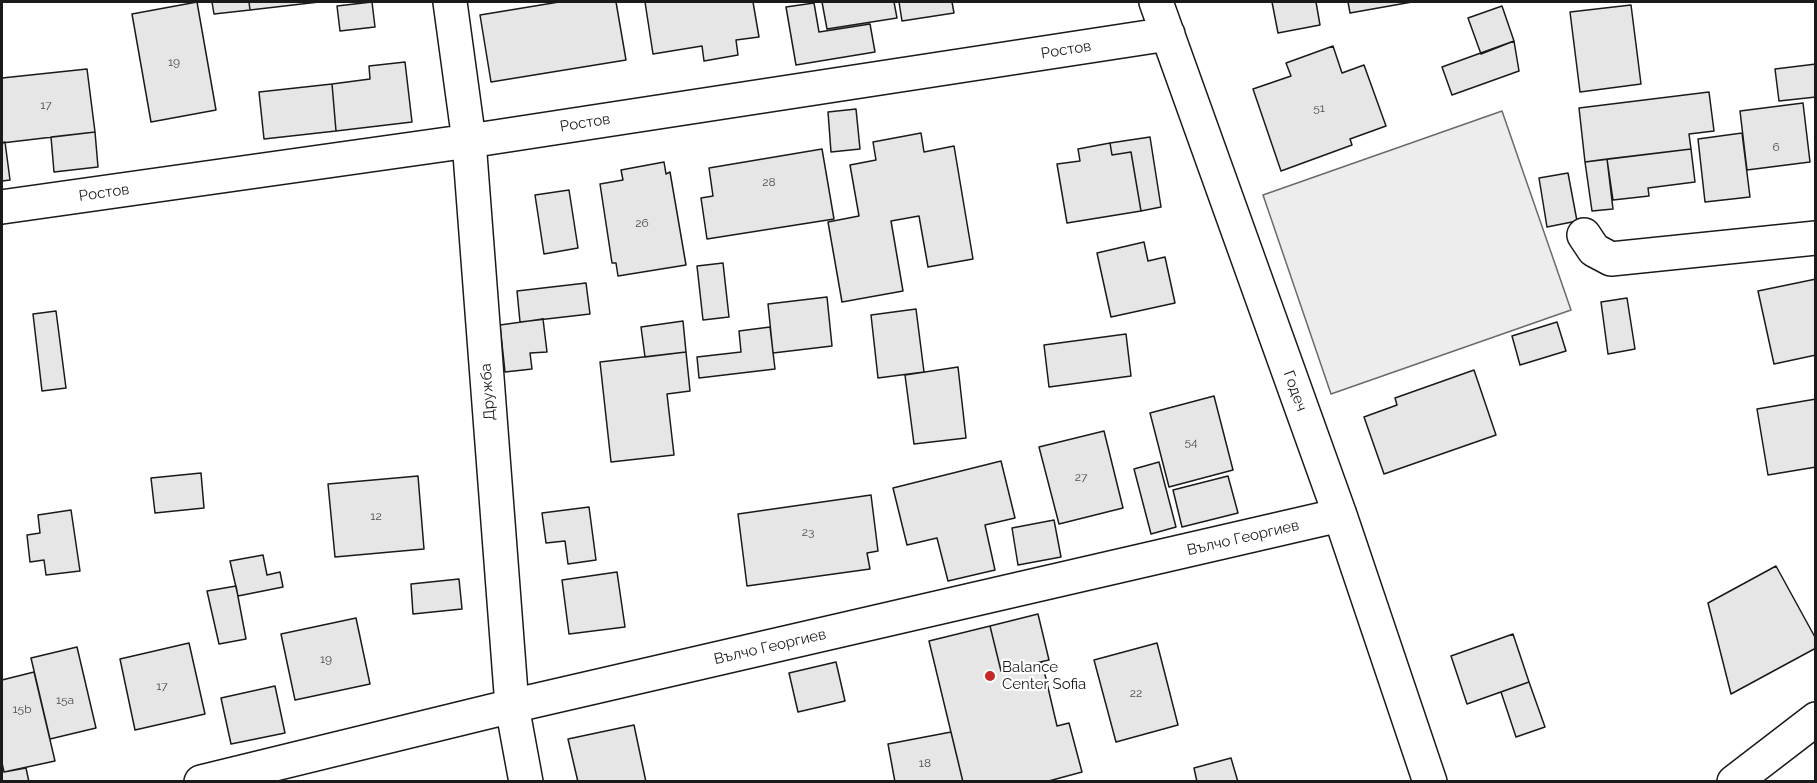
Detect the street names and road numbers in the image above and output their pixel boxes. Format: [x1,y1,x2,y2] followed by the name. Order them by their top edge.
[1040,37,1092,63] street label: Ростов
[559,110,611,136] street label: Ростов
[78,181,130,205] street label: Ростов
[477,363,499,421] street label: Дружба
[1279,368,1311,414] street label: Годеч
[1185,516,1301,560] street label: Вълчо Георгиев
[712,625,828,669] street label: Вълчо Георгиев

